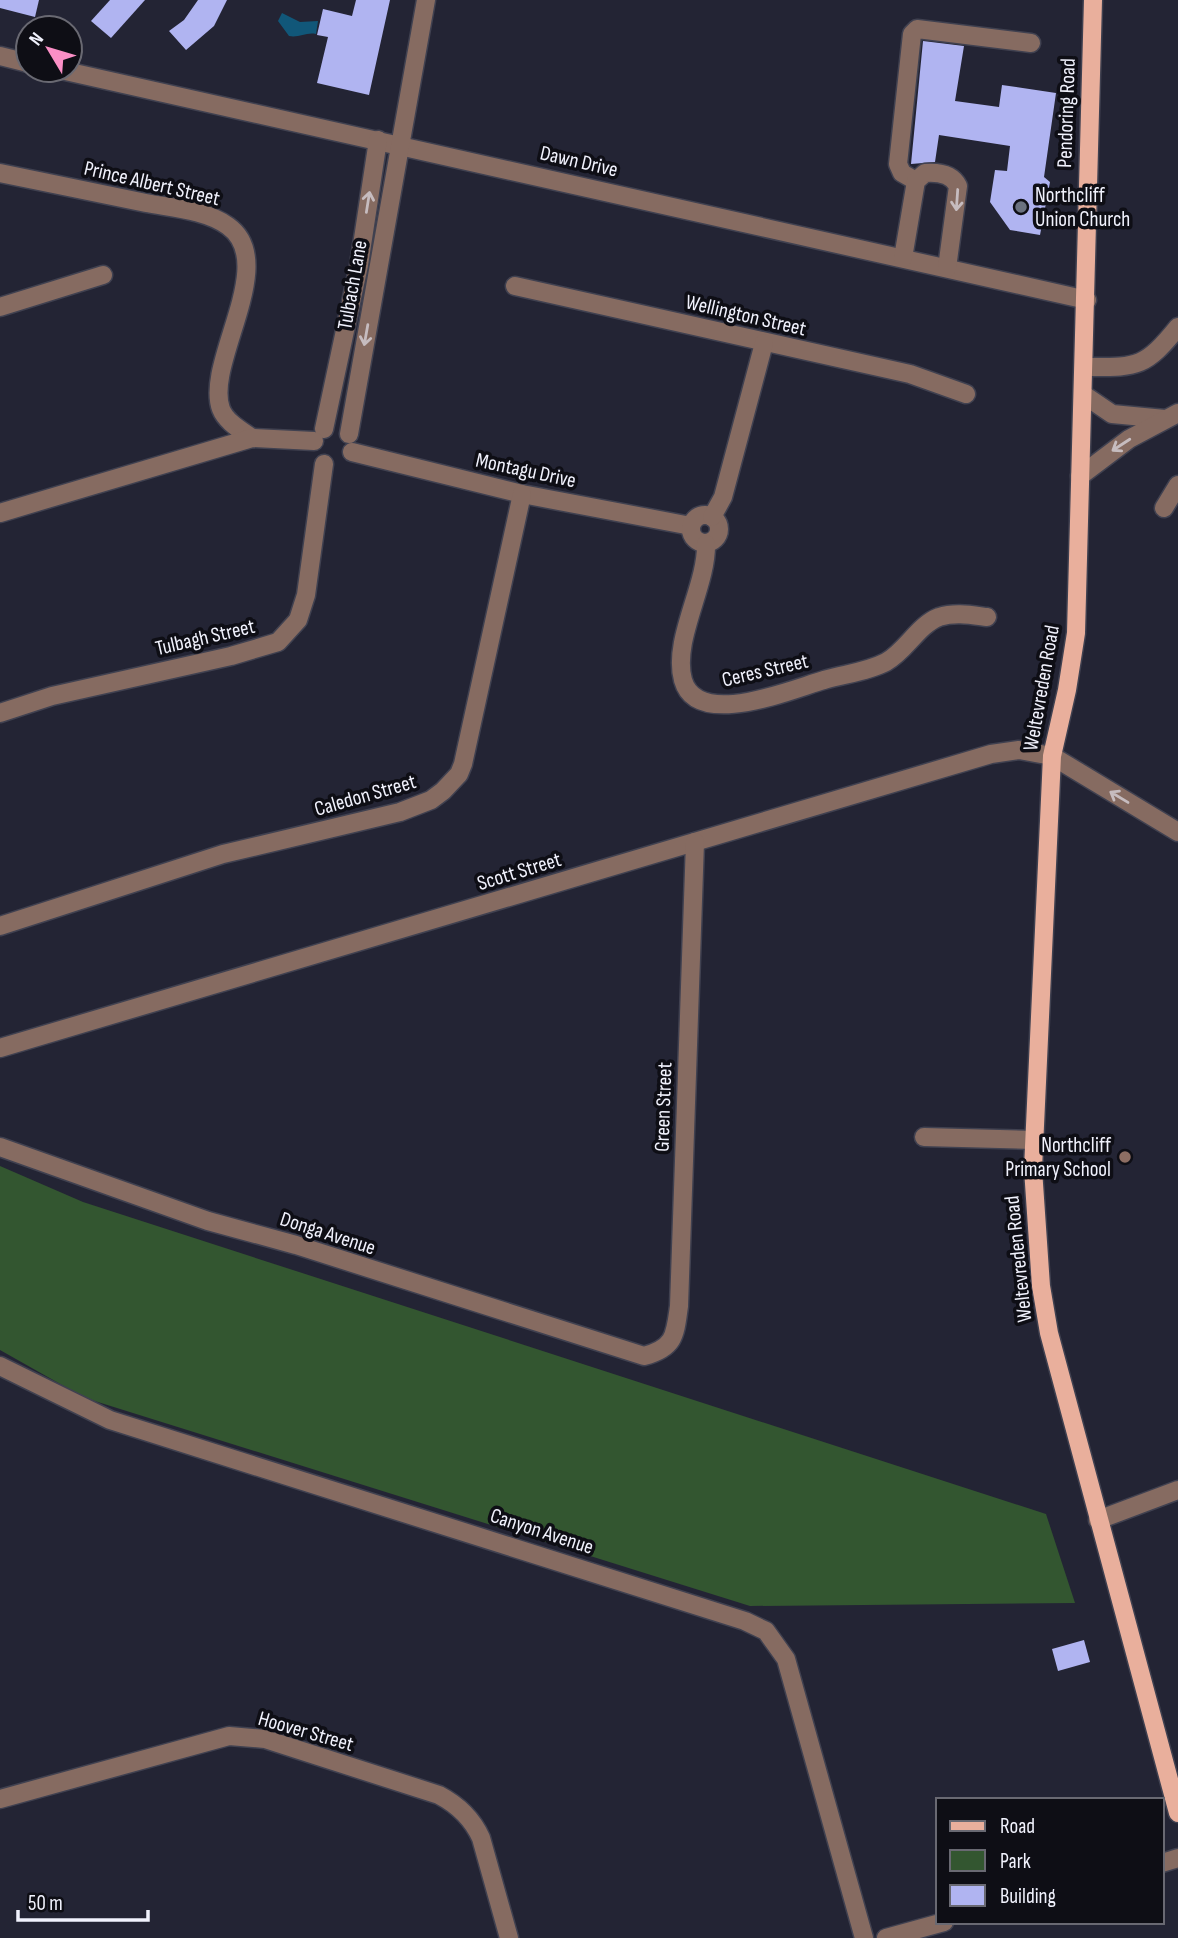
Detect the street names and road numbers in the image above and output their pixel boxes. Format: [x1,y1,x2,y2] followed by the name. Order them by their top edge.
[1052,58,1081,168] street label: Pendoring Road
[538,140,620,183] street label: Dawn Drive
[82,156,222,211] street label: Prince Albert Street
[332,238,373,332] street label: Tulbach Lane
[683,289,809,341] street label: Wellington Street
[473,448,578,493] street label: Montagu Drive
[153,614,257,661] street label: Tulbagh Street
[1018,623,1065,753] street label: Weltevreden Road
[720,648,811,693] street label: Ceres Street
[312,769,419,822] street label: Caledon Street
[474,847,564,896] street label: Scott Street
[649,1062,678,1152] street label: Green Street
[999,1195,1038,1323] street label: Weltevreden Road
[277,1206,379,1261] street label: Donga Avenue
[487,1503,597,1560] street label: Canyon Avenue
[255,1706,356,1757] street label: Hoover Street

